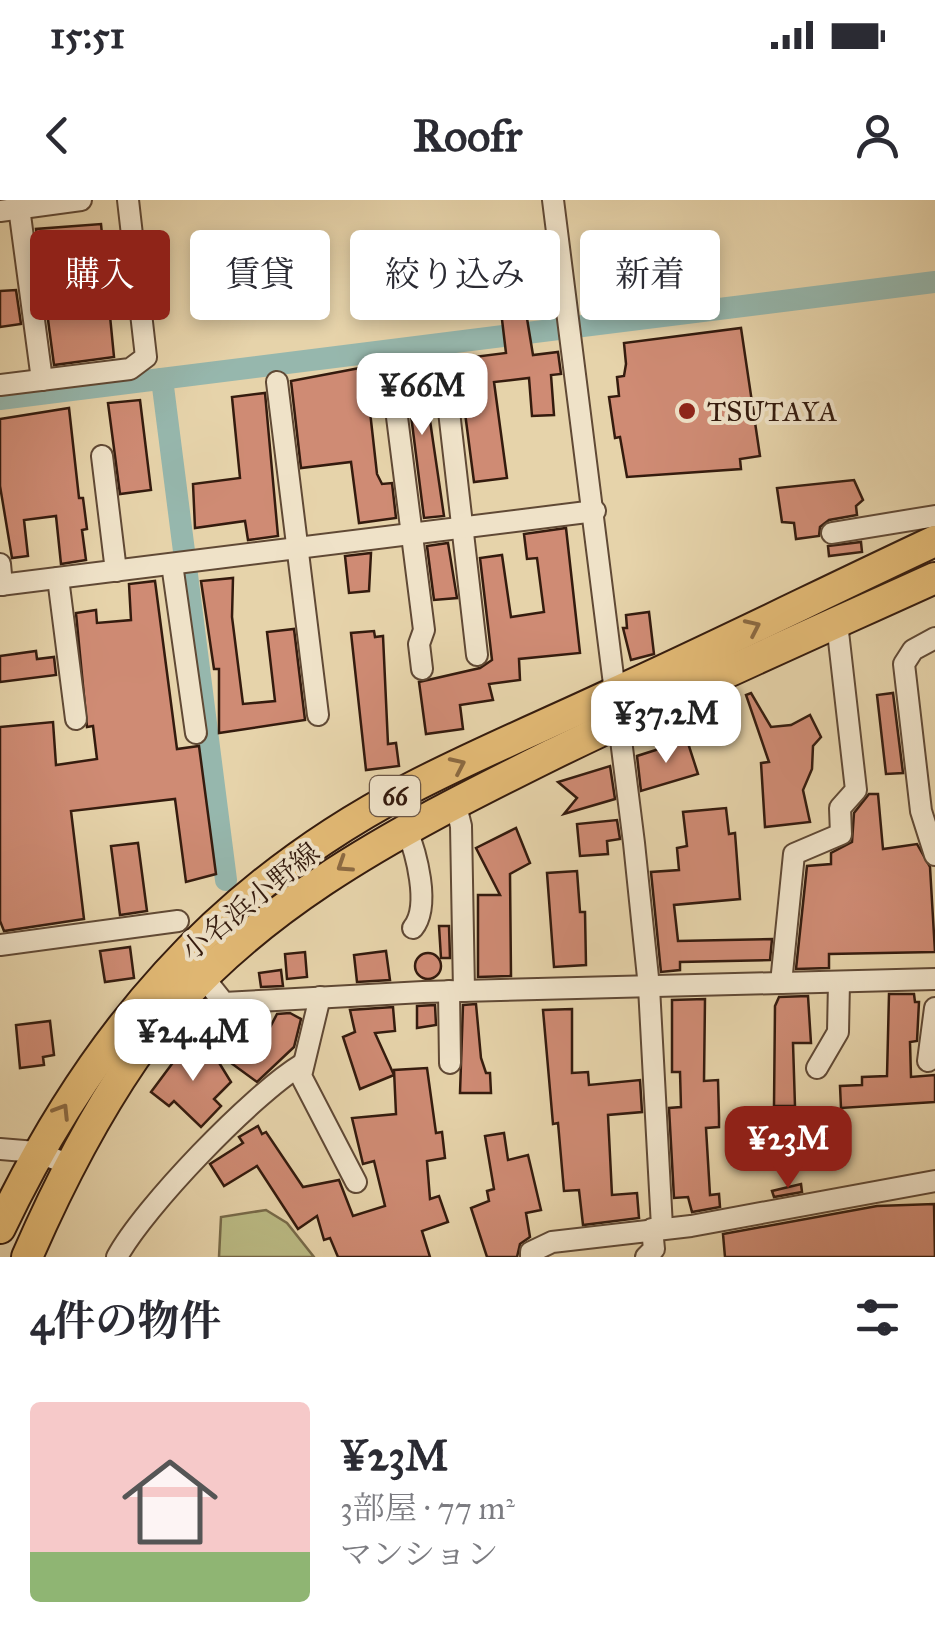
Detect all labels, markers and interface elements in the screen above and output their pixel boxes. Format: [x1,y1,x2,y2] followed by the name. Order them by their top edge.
[50,12,125,58] text: 15:51
[30,108,85,163] icon: back
[413,108,522,163] text: Roofr
[850,108,905,163] icon: person
[30,230,170,320] chip: 購入
[190,230,330,320] chip: 賃貸
[350,230,560,320] chip: 絞り込み
[580,230,720,320] chip: 新着
[363,353,481,438] pin: ¥66M
[379,366,465,405] text: ¥66M
[707,394,837,429] place label: TSUTAYA
[676,400,698,422] marker: TSUTAYA
[743,620,761,640] one-way arrow
[585,681,747,766] pin: ¥37.2M
[613,694,719,733] text: ¥37.2M
[448,757,466,777] one-way arrow
[370,776,420,816] road number: 66
[174,835,327,968] street label: 小名浜小野線
[337,852,355,871] one-way arrow
[112,999,274,1084] pin: ¥24.4M
[136,1012,250,1051] text: ¥24.4M
[50,1104,69,1122] one-way arrow
[729,1106,847,1191] pin: ¥23M
[747,1119,829,1158] text: ¥23M
[850,1290,905,1345] icon: filters
[30,1295,221,1347] text: 4件の物件
[340,1430,448,1482] text: ¥23M
[110,1442,230,1562] icon: home
[340,1489,515,1528] text: 3部屋 · 77 m²
[340,1535,499,1574] text: マンション

